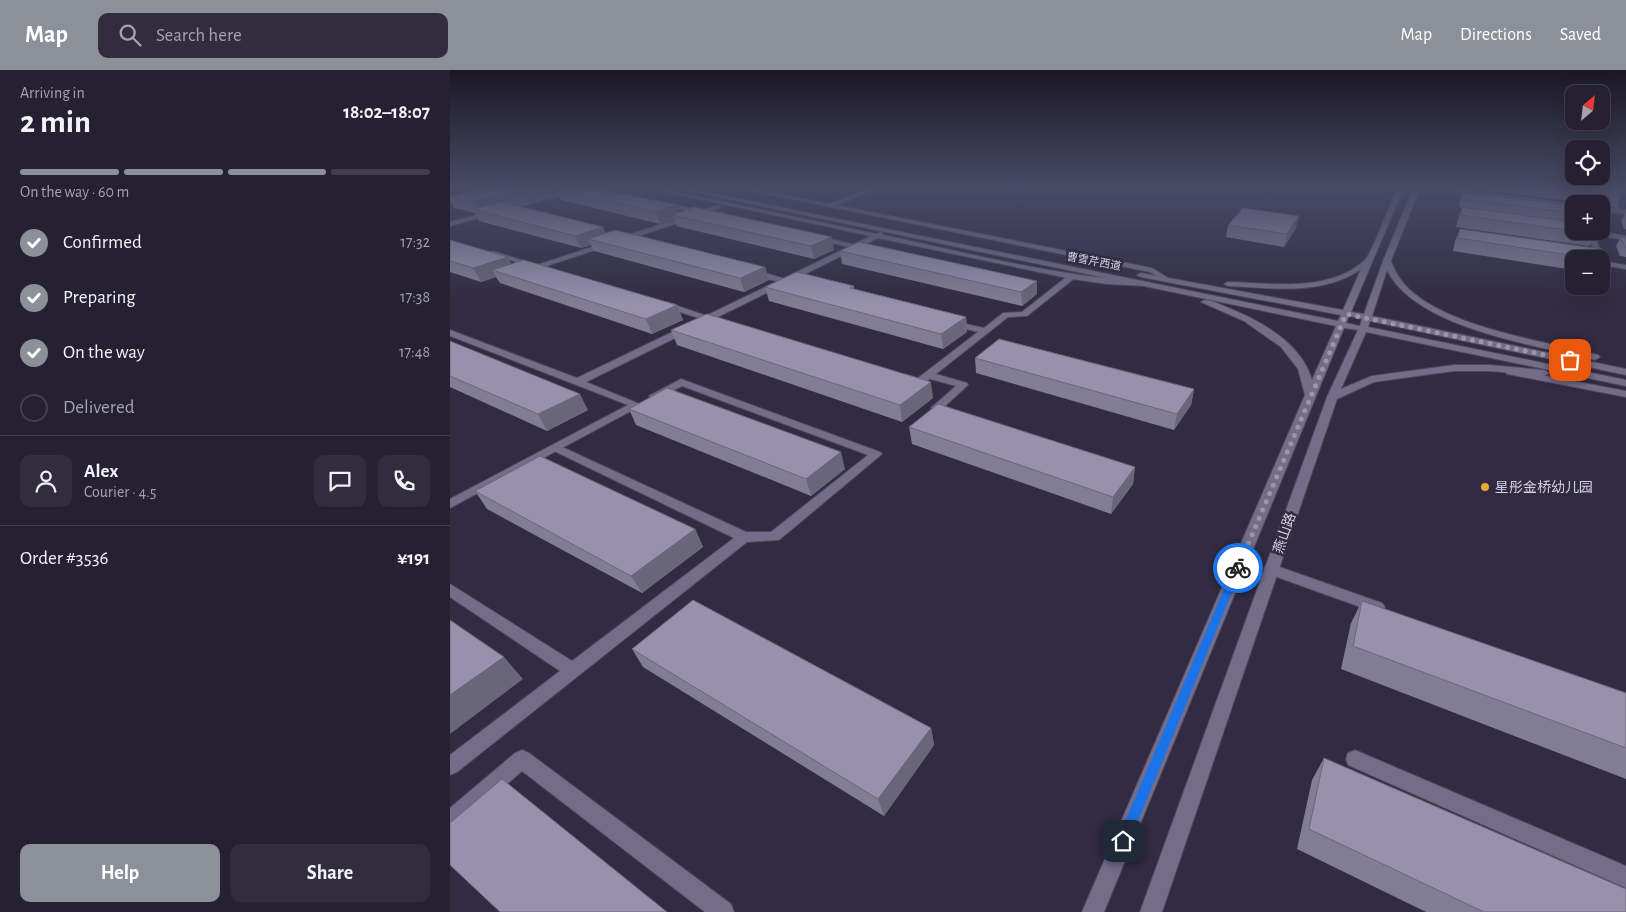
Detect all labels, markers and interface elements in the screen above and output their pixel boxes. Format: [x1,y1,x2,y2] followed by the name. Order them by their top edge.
[98,13,448,58] search box
[116,21,144,49] icon: search
[25,23,68,47] text: Map
[156,26,242,45] text: Search here
[1401,26,1432,44] text: Map
[1460,26,1532,44] text: Directions
[1560,26,1601,44] text: Saved
[20,85,85,101] text: Arriving in
[1565,85,1610,130] north arrow
[1565,85,1610,295] map controls
[343,103,430,122] text: 18:02–18:07
[20,106,91,138] text: 2 min
[1565,140,1610,185] button: locate
[20,184,129,200] text: On the way · 60 m
[1565,195,1610,240] button: +
[20,229,48,257] icon: check
[63,233,142,252] text: Confirmed
[400,234,430,250] text: 17:32
[1066,250,1122,272] street label: 曹雪芹西道
[1565,250,1610,295] button: −
[20,284,48,312] icon: check
[63,288,136,307] text: Preparing
[400,289,430,305] text: 17:38
[20,339,48,367] icon: check
[1549,339,1591,381] pin
[63,343,145,362] text: On the way
[399,344,430,360] text: 17:48
[1556,346,1584,374] icon: bag
[63,398,135,417] text: Delivered
[20,455,72,507] button: person
[314,455,366,507] button: chat
[378,455,430,507] button: phone
[84,462,118,481] text: Alex
[1495,480,1593,495] place label: 星彤金桥幼儿园
[1479,481,1491,493] marker: 星彤金桥幼儿园
[84,484,156,500] text: Courier · 4.5
[1271,511,1298,555] street label: 燕山路
[1213,543,1263,593] courier
[20,549,108,568] text: Order #3536
[397,549,430,568] text: ¥191
[1224,554,1252,582] icon: bike
[1102,820,1144,862] pin
[1109,827,1137,855] icon: home
[20,844,220,902] button: Help
[230,844,430,902] button: Share

